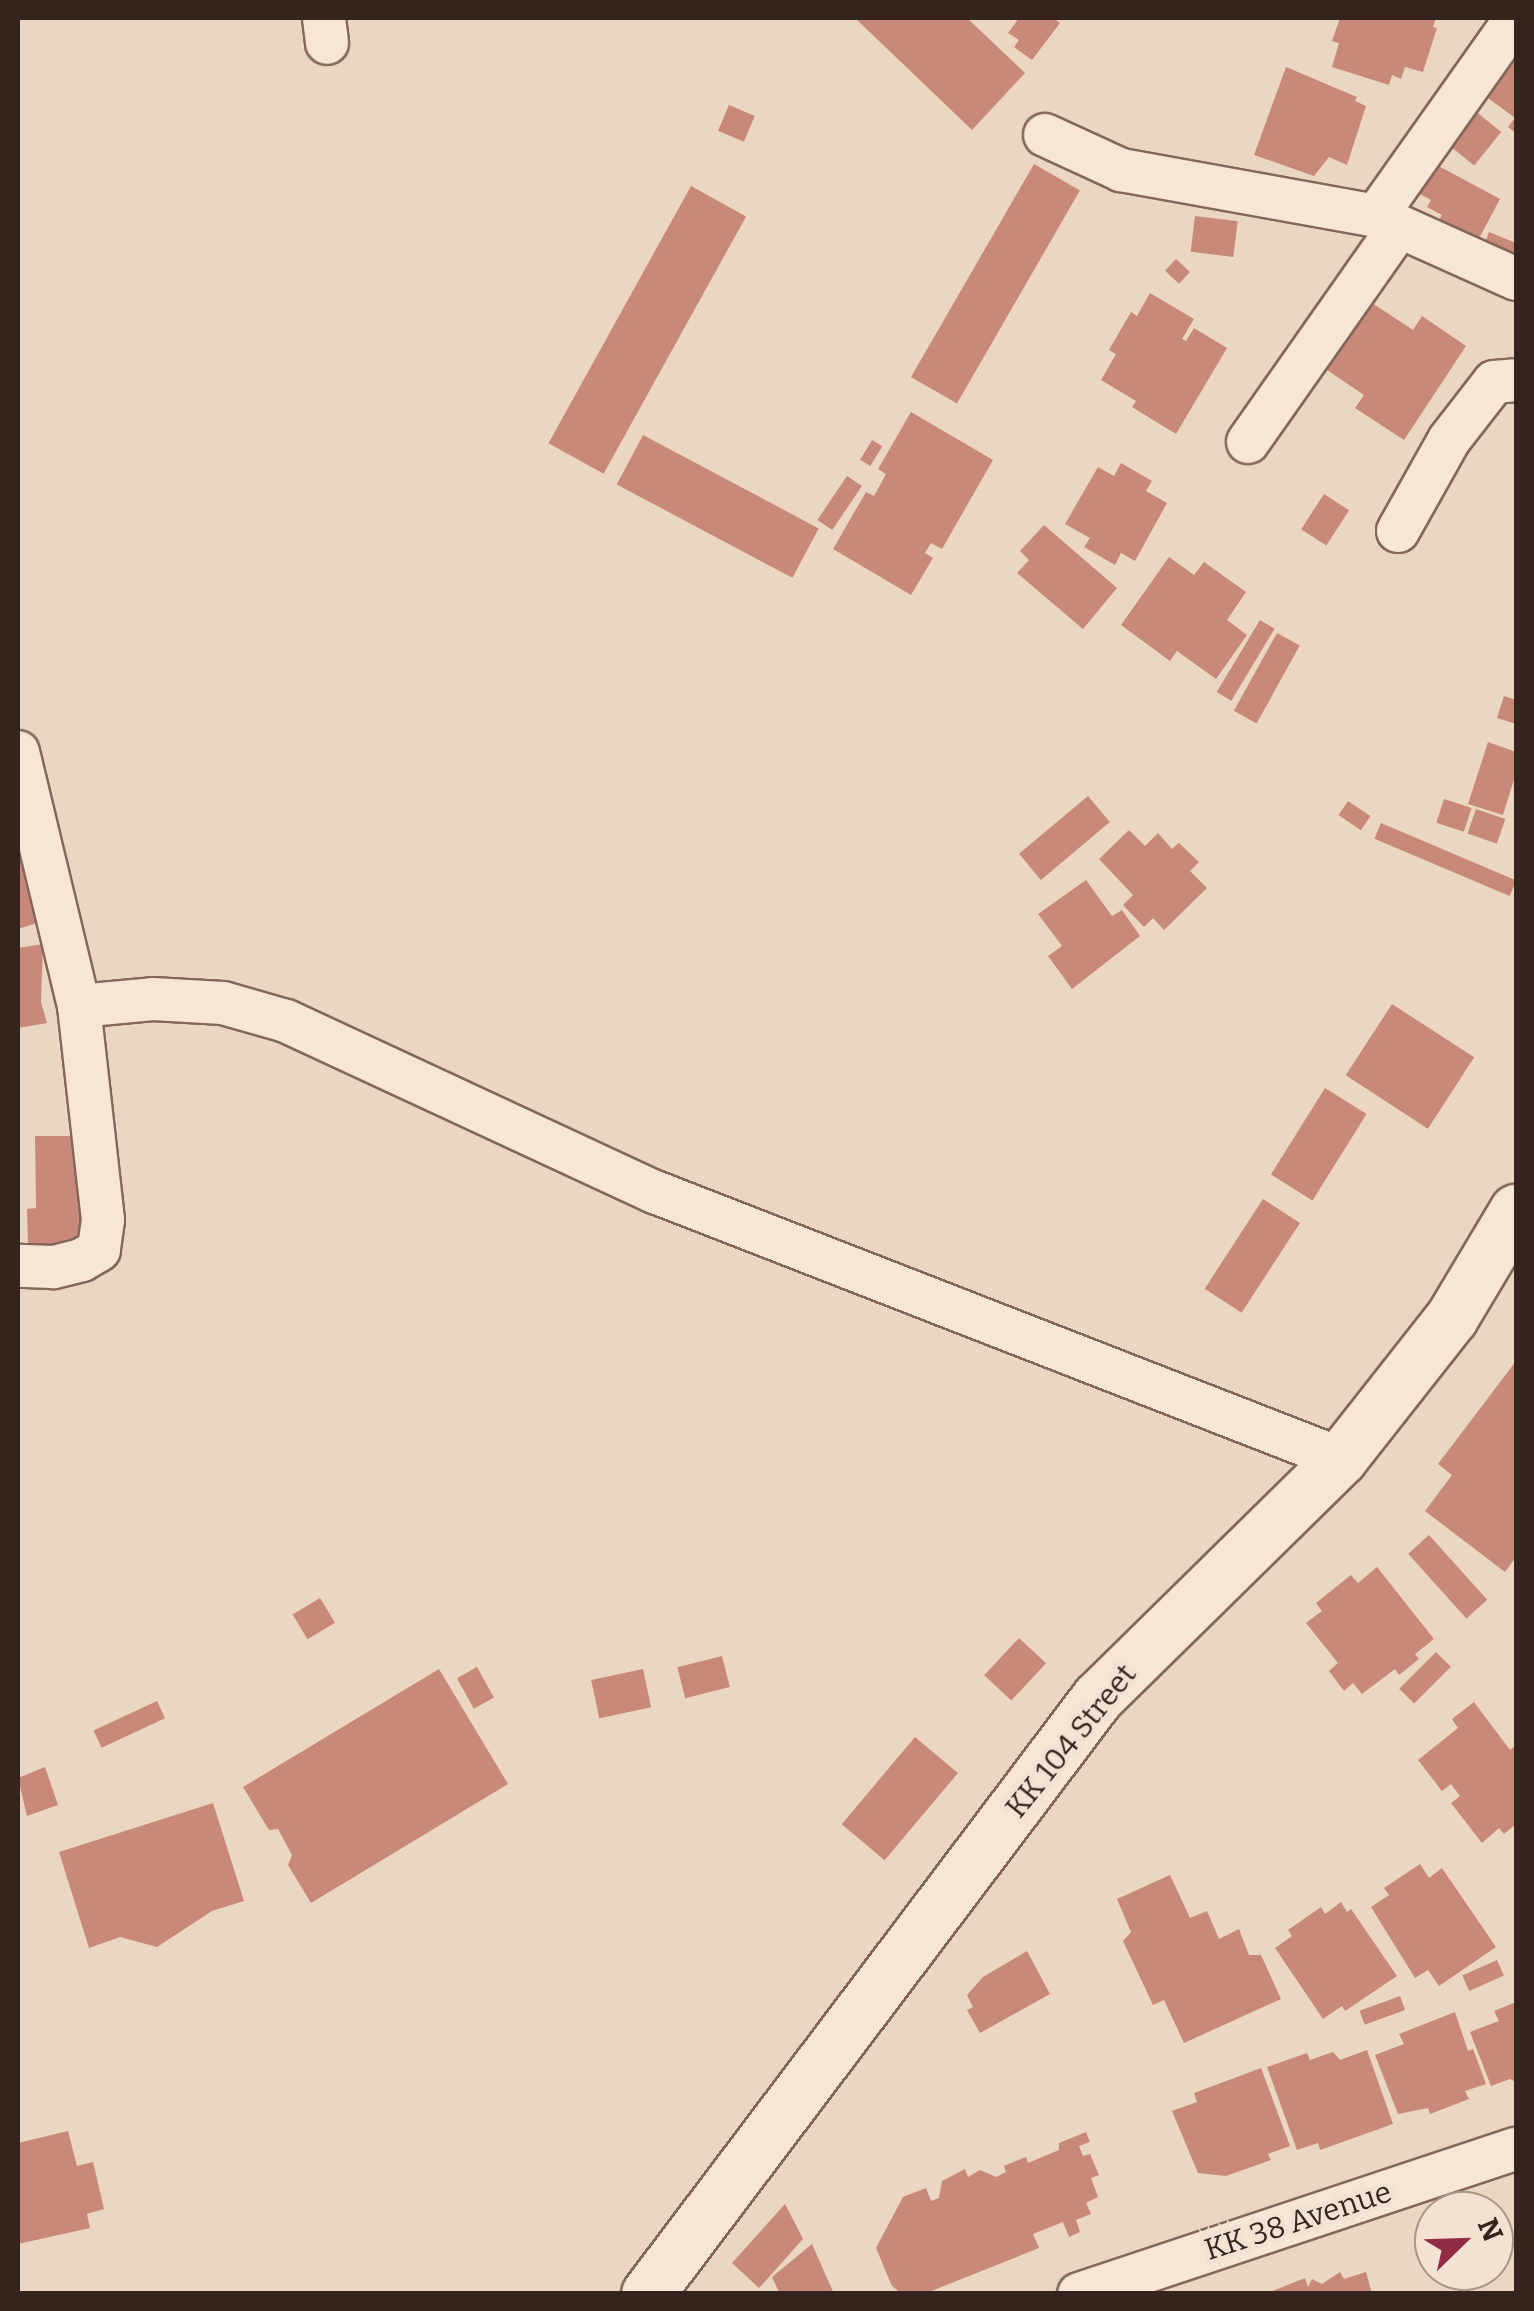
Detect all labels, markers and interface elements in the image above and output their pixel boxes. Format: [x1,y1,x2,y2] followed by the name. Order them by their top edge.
[998,1657,1144,1825] street label: KK 104 Street
[1200,2174,1396,2268] street label: KK 38 Avenue
[1414,2191,1514,2291] north arrow
[1471,2213,1510,2246] text: N

